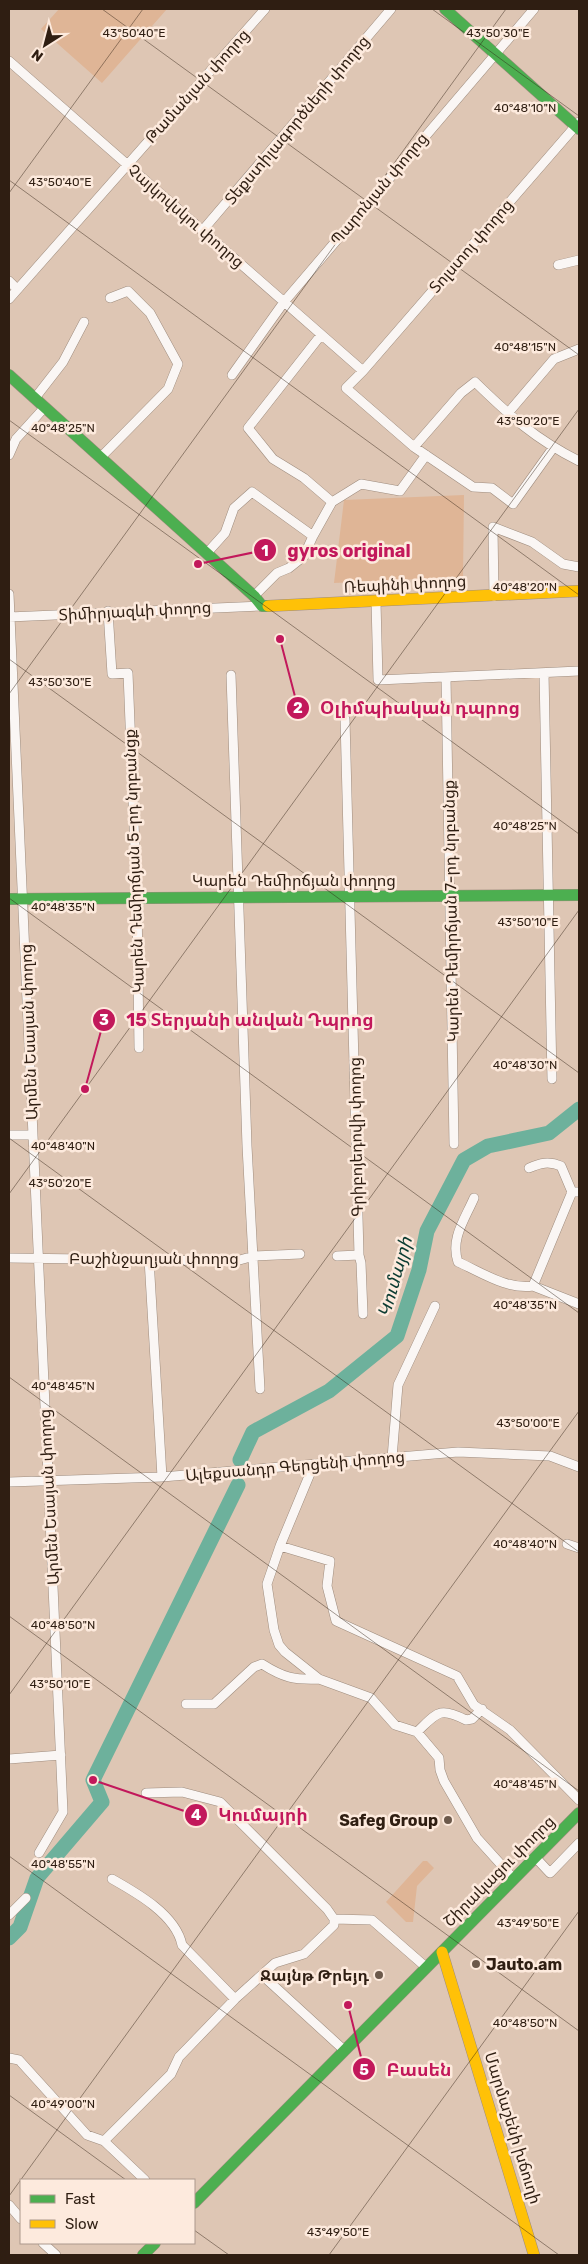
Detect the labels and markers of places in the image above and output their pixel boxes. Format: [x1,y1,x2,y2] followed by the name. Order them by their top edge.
[253,534,421,567] callout: gyros original
[285,691,530,724] callout: Օլիմպիական դպրոց
[91,1003,383,1036] callout: 15 Տերյանի անվան Դպրոց
[184,1799,318,1832] callout: Կումայրի
[339,1811,438,1830] place label: Safeg Group
[442,1814,454,1826] marker: Safeg Group
[486,1955,562,1974] place label: Jauto.am
[470,1958,482,1970] marker: Jauto.am
[260,1966,369,1985] place label: Ջայնթ Թրեյդ
[373,1969,385,1981] marker: Ջայնթ Թրեյդ
[352,2053,462,2086] callout: Բասեն

